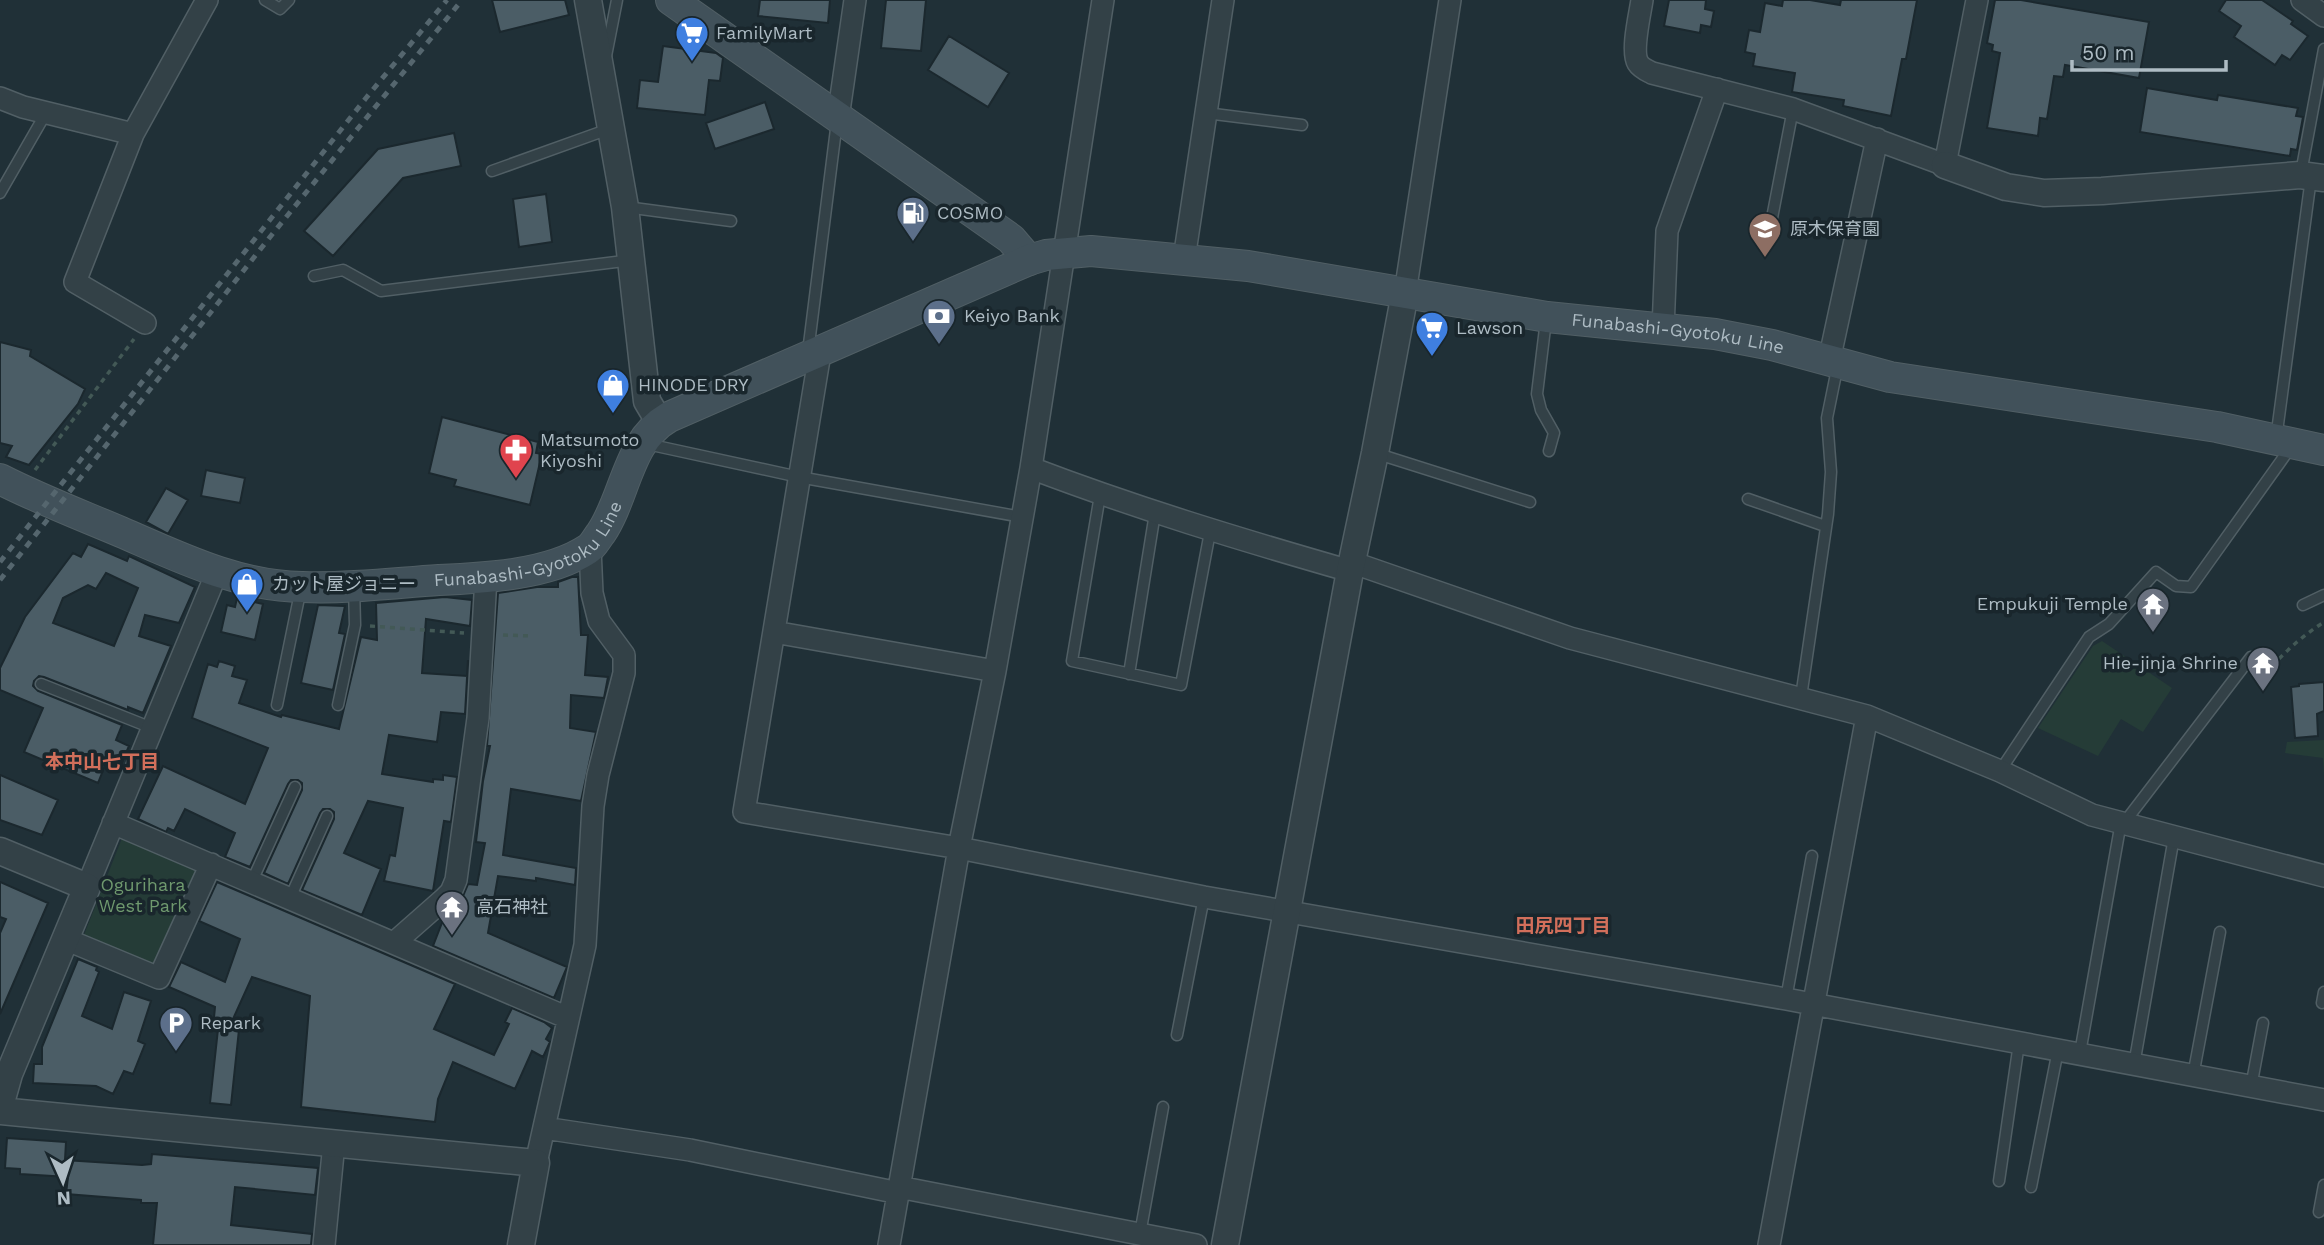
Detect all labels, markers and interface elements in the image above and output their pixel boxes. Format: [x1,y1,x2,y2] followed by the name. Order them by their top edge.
[673,14,711,63] supermarket icon: FamilyMart
[716,22,813,43] place label: FamilyMart
[2072,28,2226,72] scale bar
[2082,40,2134,65] text: 50 m
[894,194,932,243] fuel station icon: COSMO
[937,202,1003,223] place label: COSMO
[1746,210,1784,259] school or university icon: 原木保育園
[1790,218,1880,239] place label: 原木保育園
[920,297,958,346] bank icon: Keiyo Bank
[964,305,1060,326] place label: Keiyo Bank
[1413,309,1451,358] supermarket icon: Lawson
[1571,309,1787,358] street label: Funabashi-Gyotoku Line
[1456,317,1523,338] place label: Lawson
[594,366,632,415] shop icon: HINODE DRY
[638,374,749,395] place label: HINODE DRY
[540,429,639,471] place label: Matsumoto Kiyoshi
[497,431,535,480] pharmacy icon: Matsumoto Kiyoshi
[433,498,626,590] street label: Funabashi-Gyotoku Line
[228,565,266,614] shop icon: カット屋ジョニー
[272,573,416,594] place label: カット屋ジョニー
[2134,585,2172,634] temple icon: Empukuji Temple
[1977,593,2128,614] place label: Empukuji Temple
[2244,644,2282,693] temple icon: Hie-jinja Shrine
[2103,652,2238,673] place label: Hie-jinja Shrine
[45,750,159,773] district label: 本中山七丁目
[99,874,187,916] park label: Ogurihara West Park
[433,888,471,937] temple icon: 高石神社
[476,896,548,917] place label: 高石神社
[1515,914,1611,937] district label: 田尻四丁目
[157,1004,195,1053] parking icon: Repark
[200,1012,261,1033] place label: Repark
[28,1147,98,1217] north arrow
[56,1187,72,1210] text: N

